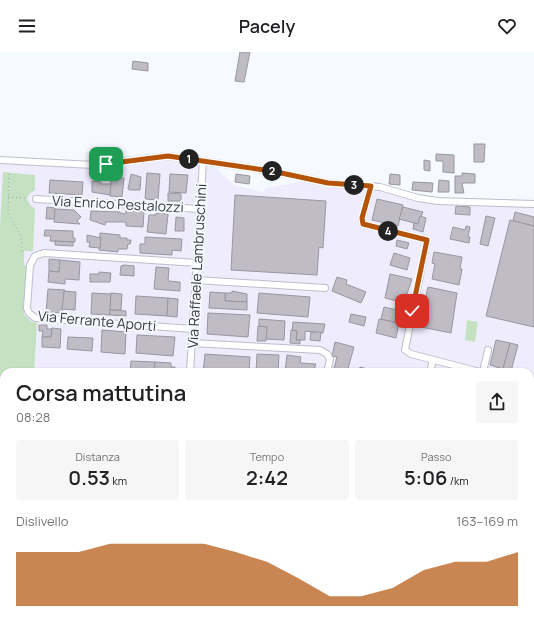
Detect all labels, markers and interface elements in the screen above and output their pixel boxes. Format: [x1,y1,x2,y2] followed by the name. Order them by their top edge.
[239,14,295,38] text: Pacely
[16,15,38,37] icon: menu
[496,15,518,37] icon: heart
[89,147,123,181] pin
[179,149,199,169] pin: 1
[187,151,191,166] text: 1
[95,153,117,175] icon: arrive
[262,161,282,181] pin: 2
[269,163,275,178] text: 2
[344,175,364,195] pin: 3
[351,177,357,192] text: 3
[183,183,210,349] street label: Via Raffaele Lambruschini
[52,191,184,216] street label: Via Enrico Pestalozzi
[378,221,398,241] pin: 4
[385,223,391,238] text: 4
[395,294,429,328] pin
[401,300,423,322] icon: check
[37,306,157,335] street label: Via Ferrante Aporti
[16,378,186,408] text: Corsa mattutina
[476,381,518,423] button: share
[16,408,50,426] text: 08:28
[75,449,120,464] text: Distanza
[250,449,284,464] text: Tempo
[421,449,452,464] text: Passo
[68,464,110,491] text: 0.53
[246,464,288,491] text: 2:42
[404,464,447,491] text: 5:06
[110,473,127,488] text: km
[447,473,469,488] text: /km
[16,512,68,530] text: Dislivello
[456,512,518,530] text: 163–169 m

